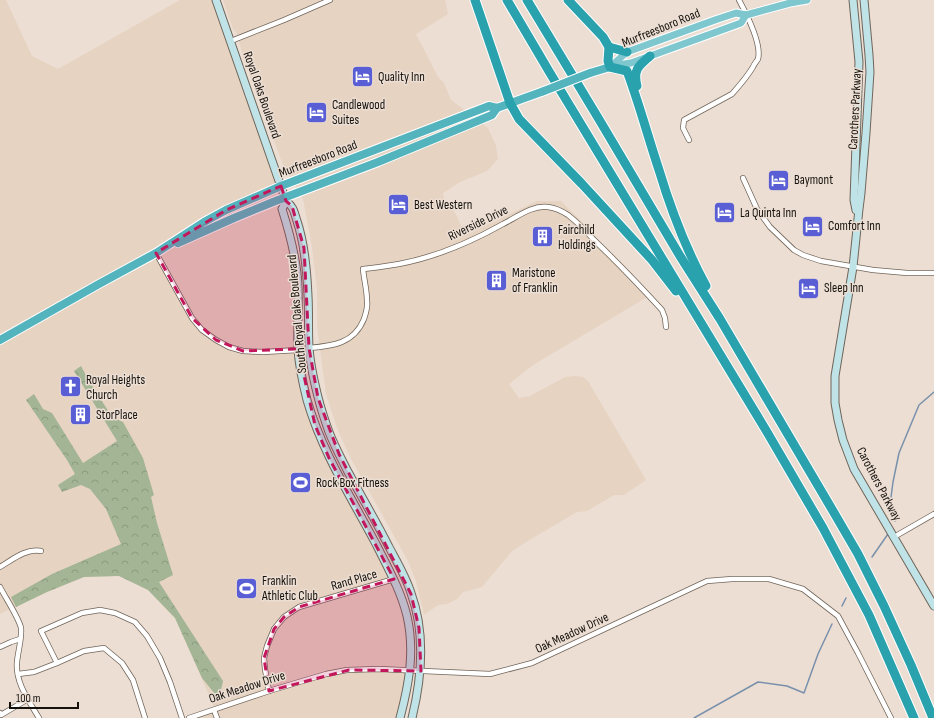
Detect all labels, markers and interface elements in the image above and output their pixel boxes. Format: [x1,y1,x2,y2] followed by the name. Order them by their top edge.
[620,5,702,51] street label: Murfreesboro Road
[240,49,284,141] street label: Royal Oaks Boulevard
[350,64,376,90] hotel icon: Quality Inn
[845,68,865,150] street label: Carothers Parkway
[378,69,425,85] place label: Quality Inn
[332,97,385,128] place label: Candlewood Suites
[304,99,330,125] hotel icon: Candlewood Suites
[276,137,360,181] street label: Murfreesboro Road
[766,167,792,193] hotel icon: Baymont
[794,172,833,188] place label: Baymont
[385,192,411,218] hotel icon: Best Western
[414,197,472,213] place label: Best Western
[712,200,738,226] hotel icon: La Quinta Inn
[445,202,511,244] street label: Riverside Drive
[740,205,797,221] place label: La Quinta Inn
[799,213,825,239] hotel icon: Comfort Inn
[828,218,880,234] place label: Comfort Inn
[558,222,596,253] place label: Fairchild Holdings
[529,224,555,250] building icon: Fairchild Holdings
[284,254,310,374] street label: South Royal Oaks Boulevard
[512,265,558,296] place label: Maristone of Franklin
[484,267,510,293] building icon: Maristone of Franklin
[796,275,822,301] hotel icon: Sleep Inn
[824,280,864,296] place label: Sleep Inn
[86,372,145,403] place label: Royal Heights Church
[57,374,83,400] church icon: Royal Heights Church
[68,402,94,428] building icon: StorPlace
[96,407,138,423] place label: StorPlace
[853,444,905,524] street label: Carothers Parkway
[288,470,314,496] sports icon: Rock Box Fitness
[316,475,389,491] place label: Rock Box Fitness
[329,566,379,594] street label: Rand Place
[261,573,318,604] place label: Franklin Athletic Club
[234,575,260,601] sports icon: Franklin Athletic Club
[533,609,611,657] street label: Oak Meadow Drive
[207,667,287,707] street label: Oak Meadow Drive
[10,684,78,710] scale bar
[16,691,41,706] text: 100 m

